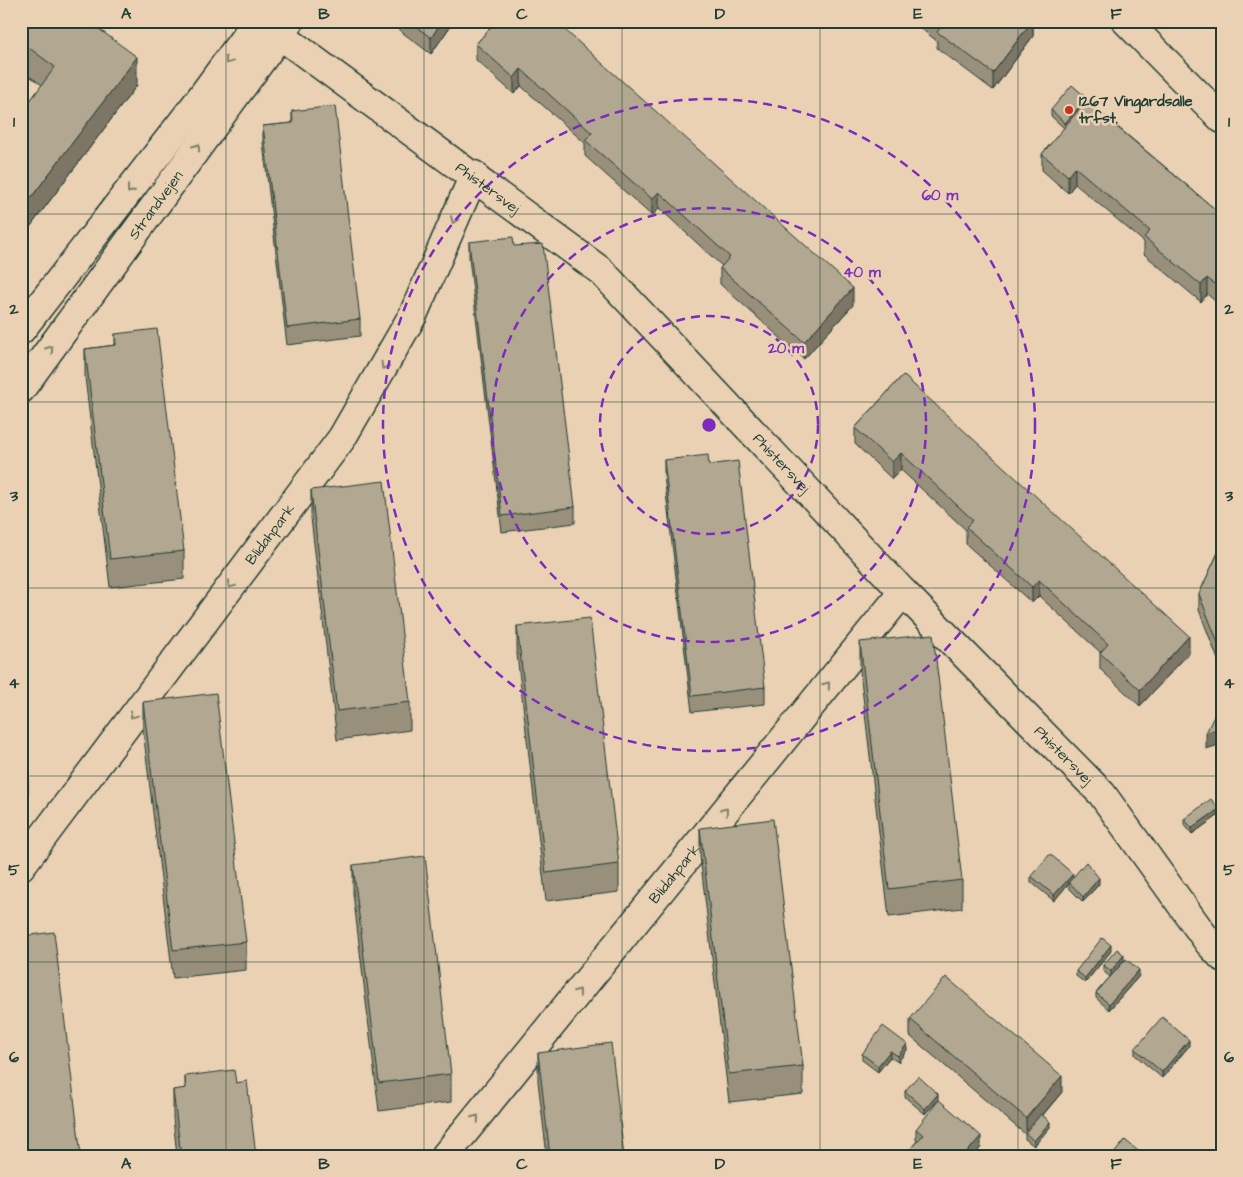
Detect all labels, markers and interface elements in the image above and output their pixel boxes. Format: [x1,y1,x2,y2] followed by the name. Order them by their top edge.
[121,3,132,25] text: A
[318,3,330,25] text: B
[516,3,528,25] text: C
[715,3,726,25] text: D
[913,3,923,25] text: E
[1110,3,1122,25] text: F
[225,55,234,65] one-way arrow
[1078,91,1193,129] place label: 1267 Vingårdsalle trfst.
[1063,104,1075,116] marker: 1267 Vingårdsalle trfst.
[13,111,16,133] text: 1
[1228,111,1231,133] text: 1
[191,144,201,153] one-way arrow
[451,157,525,219] street label: Phistersvej
[123,166,188,244] street label: Strandvejen
[127,184,135,193] one-way arrow
[922,185,959,206] text: 60 m
[450,215,461,224] one-way arrow
[843,262,881,283] text: 40 m
[8,298,19,320] text: 2
[1223,298,1234,320] text: 2
[767,338,804,359] text: 20 m
[44,345,53,355] one-way arrow
[380,361,390,370] one-way arrow
[700,416,718,434] centre of rings
[748,428,815,498] street label: Phistersvej
[9,485,19,507] text: 3
[1224,485,1234,507] text: 3
[240,499,300,569] street label: Blidahpark
[228,579,237,589] one-way arrow
[9,672,20,694] text: 4
[1224,672,1235,694] text: 4
[822,682,830,691] one-way arrow
[130,709,139,719] one-way arrow
[1030,721,1098,789] street label: Phistersvej
[719,808,727,817] one-way arrow
[644,839,705,908] street label: Blidahpark
[8,859,20,881] text: 5
[1223,859,1235,881] text: 5
[573,989,581,998] one-way arrow
[9,1046,19,1068] text: 6
[1224,1046,1234,1068] text: 6
[471,1115,479,1124] one-way arrow
[121,1153,132,1175] text: A
[318,1153,330,1175] text: B
[516,1153,528,1175] text: C
[715,1153,726,1175] text: D
[913,1153,923,1175] text: E
[1110,1153,1122,1175] text: F

